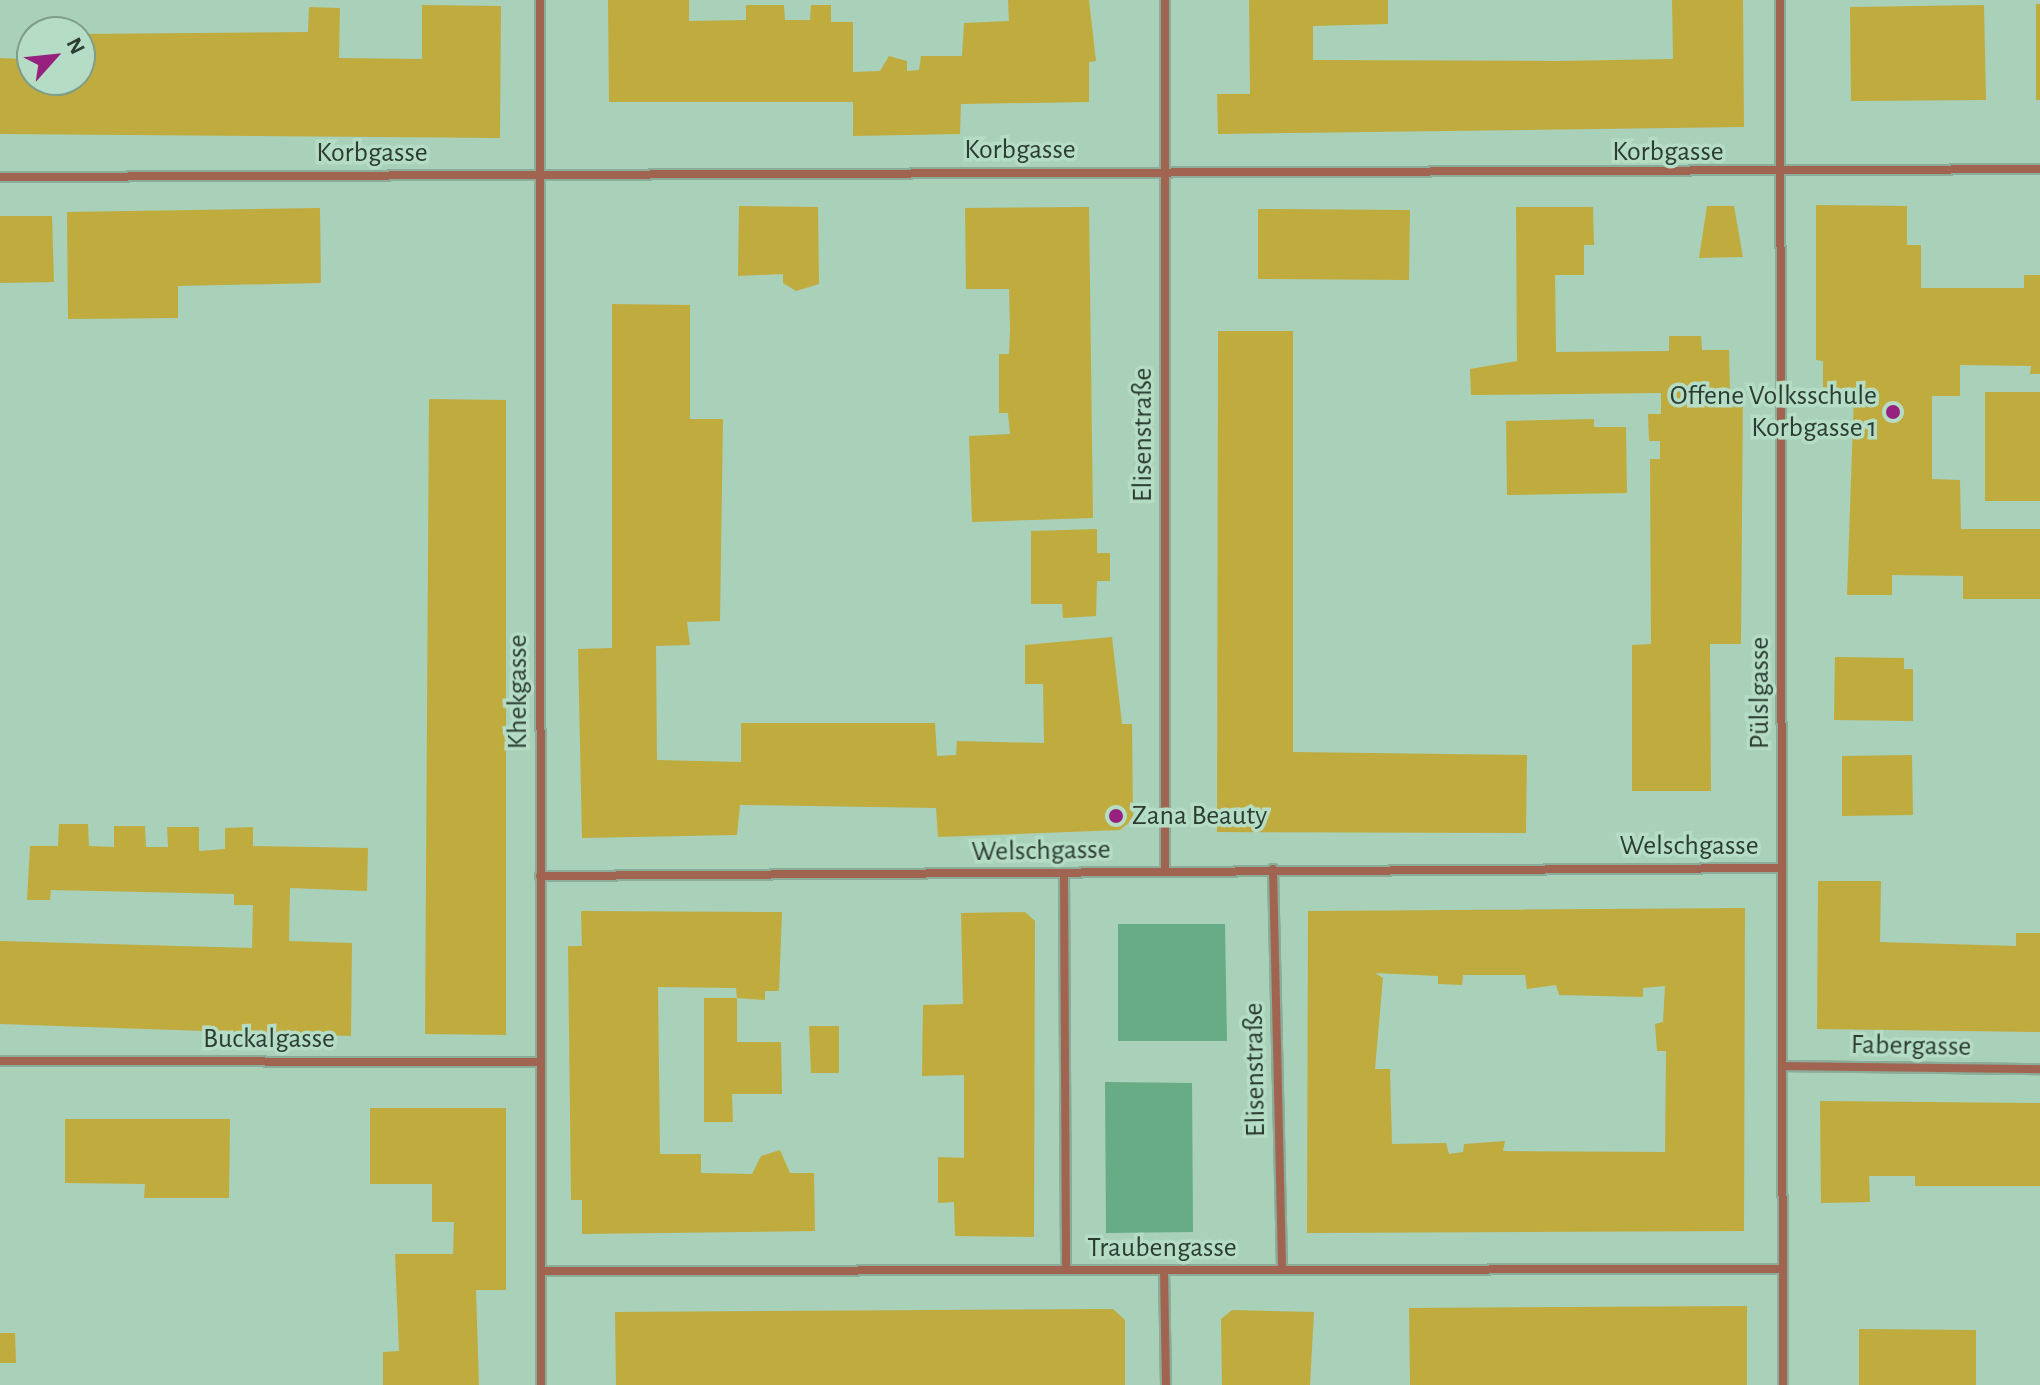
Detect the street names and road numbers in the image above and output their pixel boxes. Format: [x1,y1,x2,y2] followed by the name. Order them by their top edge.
[964,133,1076,167] street label: Korbgasse
[1612,135,1724,169] street label: Korbgasse
[316,136,428,170] street label: Korbgasse
[1126,368,1160,502] street label: Elisenstraße
[501,635,535,749] street label: Khekgasse
[1743,637,1777,749] street label: Pülslgasse
[1619,829,1759,863] street label: Welschgasse
[971,833,1111,869] street label: Welschgasse
[1237,1003,1273,1137] street label: Elisenstraße
[203,1022,335,1056] street label: Buckalgasse
[1850,1028,1972,1064] street label: Fabergasse
[1087,1231,1237,1265] street label: Traubengasse

